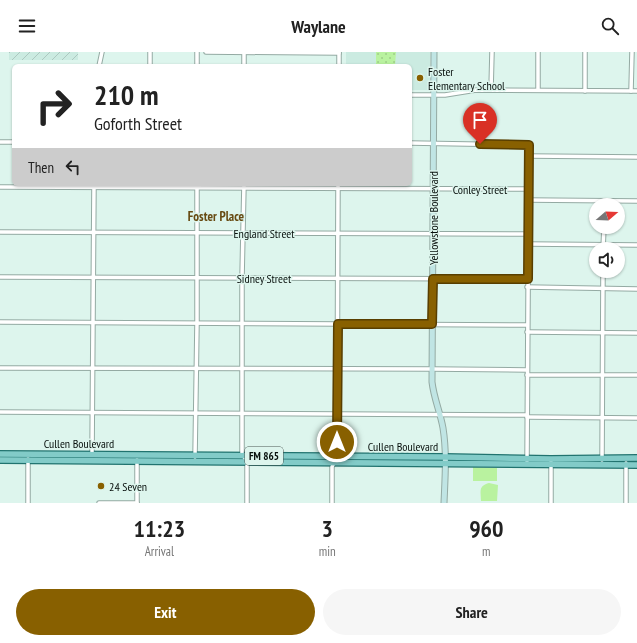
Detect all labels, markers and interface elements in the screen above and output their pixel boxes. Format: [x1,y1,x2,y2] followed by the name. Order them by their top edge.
[16,15,38,37] icon: menu
[291,15,346,38] text: Waylane
[599,15,621,37] icon: search
[428,64,505,93] place label: Foster Elementary School
[415,73,425,83] marker: Foster Elementary School
[94,76,158,113] text: 210 m
[28,80,80,132] icon: right
[463,103,497,144] pin
[469,109,491,131] icon: arrive
[94,112,182,135] text: Goforth Street
[62,156,84,178] icon: left
[28,158,54,177] text: Then
[426,171,441,265] street label: Yellowstone Boulevard
[453,182,508,197] street label: Conley Street
[589,198,625,234] north arrow
[589,198,625,278] map controls
[188,208,245,225] district label: Foster Place
[233,226,295,241] street label: England Street
[589,242,625,278] button: sound
[237,271,292,286] street label: Sidney Street
[316,421,358,463] position arrow
[44,436,114,451] street label: Cullen Boulevard
[368,439,438,454] street label: Cullen Boulevard
[245,447,283,465] road number: FM 865
[109,479,147,494] place label: 24 Seven
[96,481,106,491] marker: 24 Seven
[133,513,185,544] text: 11:23
[321,513,333,544] text: 3
[469,513,504,544] text: 960
[145,543,174,560] text: Arrival
[319,543,336,560] text: min
[482,543,491,560] text: m
[16,589,315,635] button: Exit
[323,589,621,635] button: Share

